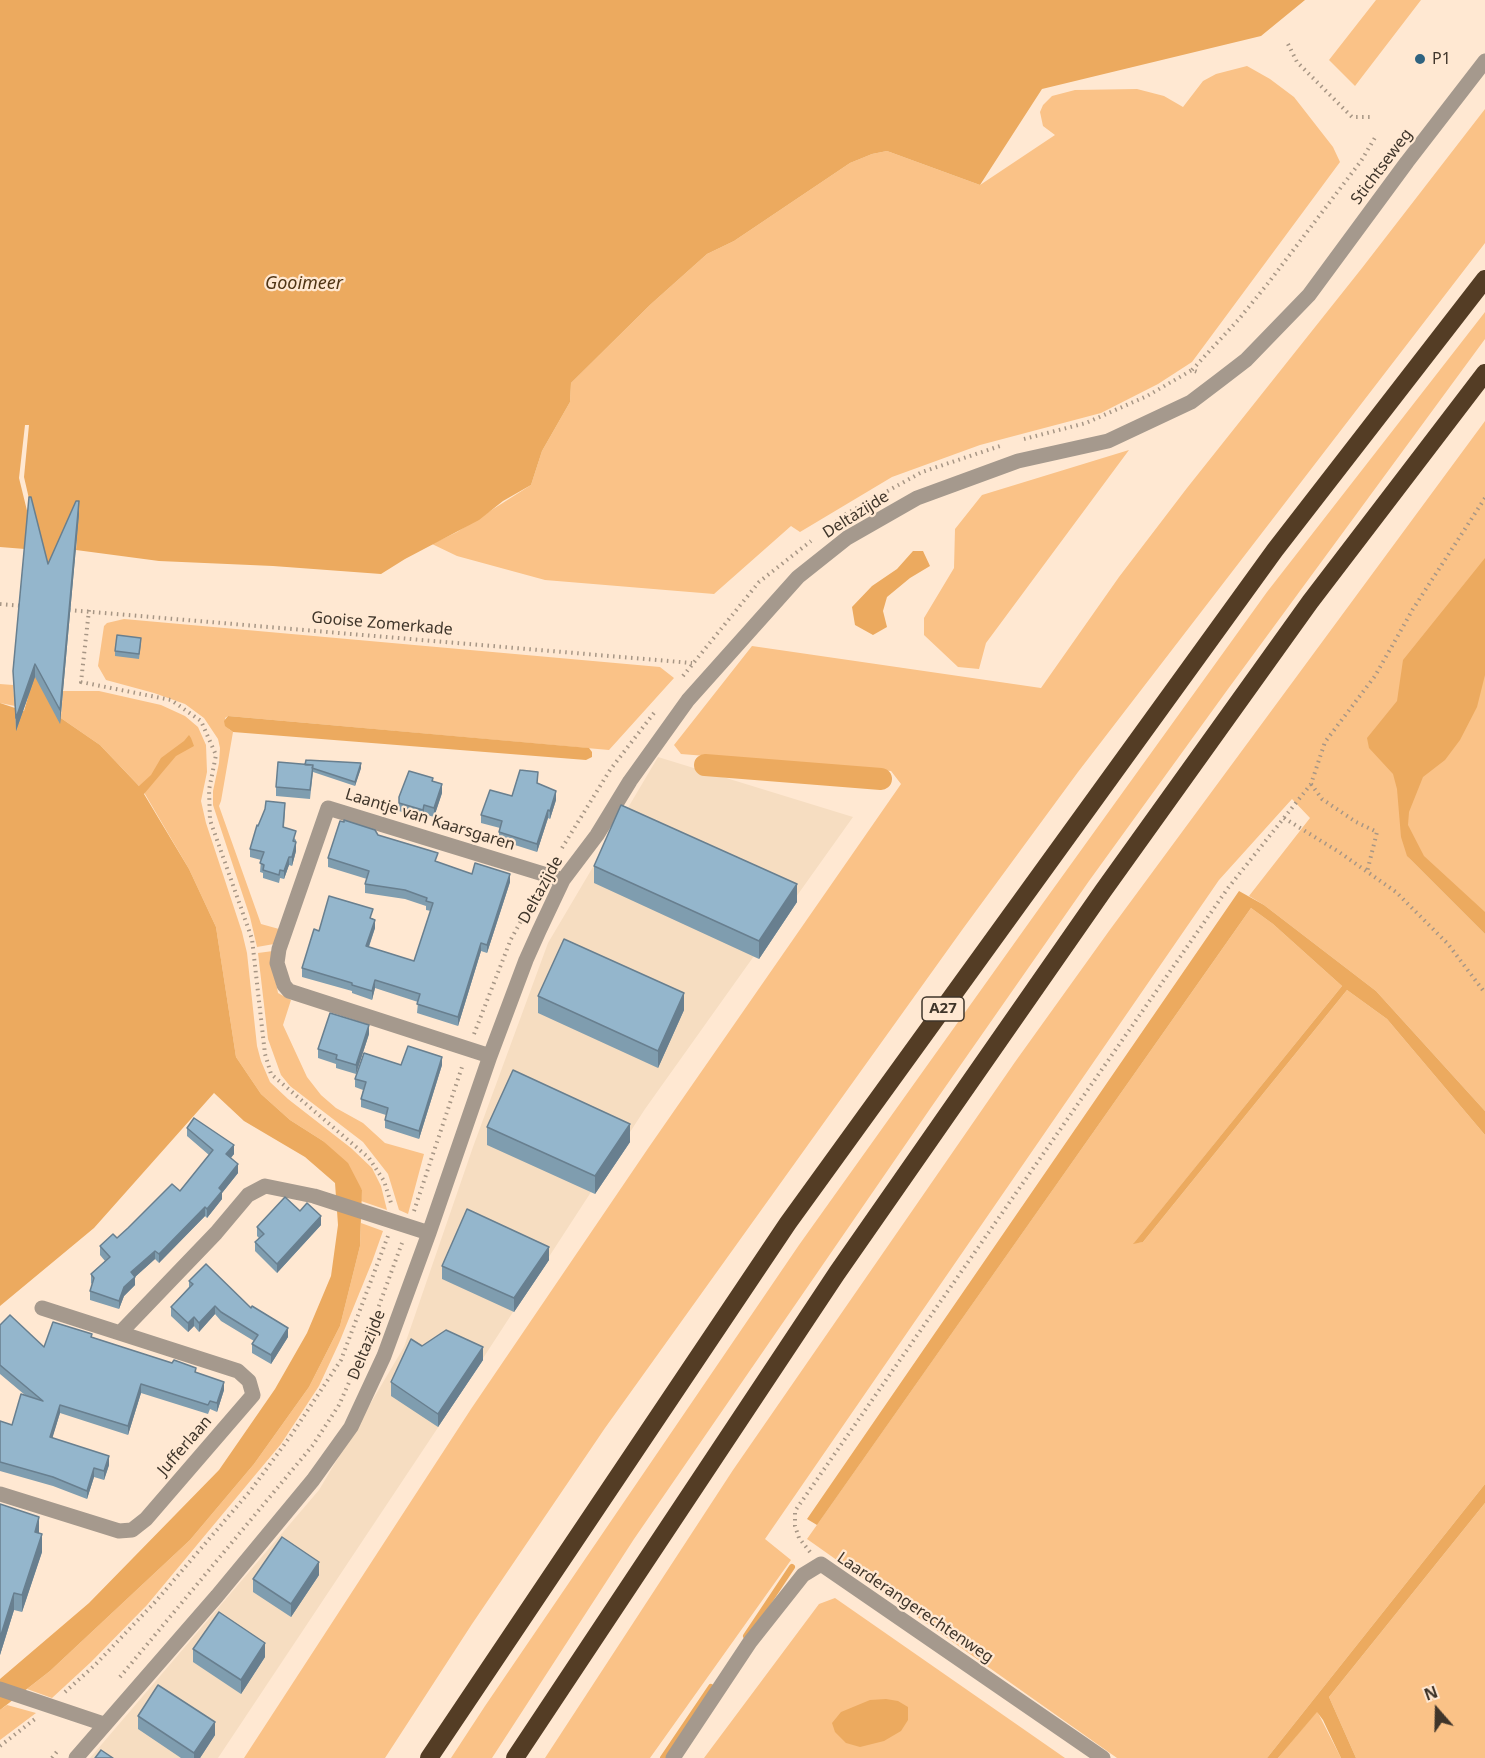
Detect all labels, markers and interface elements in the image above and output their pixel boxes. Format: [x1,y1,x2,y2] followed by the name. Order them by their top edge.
[1432,49,1451,69] place label: P1
[1413,52,1427,66] marker: P1
[1347,125,1417,209] street label: Stichtseweg
[265,273,343,295] water label: Gooimeer
[819,487,893,543] street label: Deltazijde
[311,608,453,640] street label: Gooise Zomerkade
[343,785,517,855] street label: Laantje van Kaarsgaren
[515,853,567,927] street label: Deltazijde
[922,997,964,1021] road number: A27
[344,1307,390,1383] street label: Deltazijde
[154,1412,216,1480] street label: Jufferlaan
[833,1548,997,1668] street label: Laarderangerechtenweg
[1407,1680,1467,1740] north arrow
[1421,1681,1441,1706] text: N

